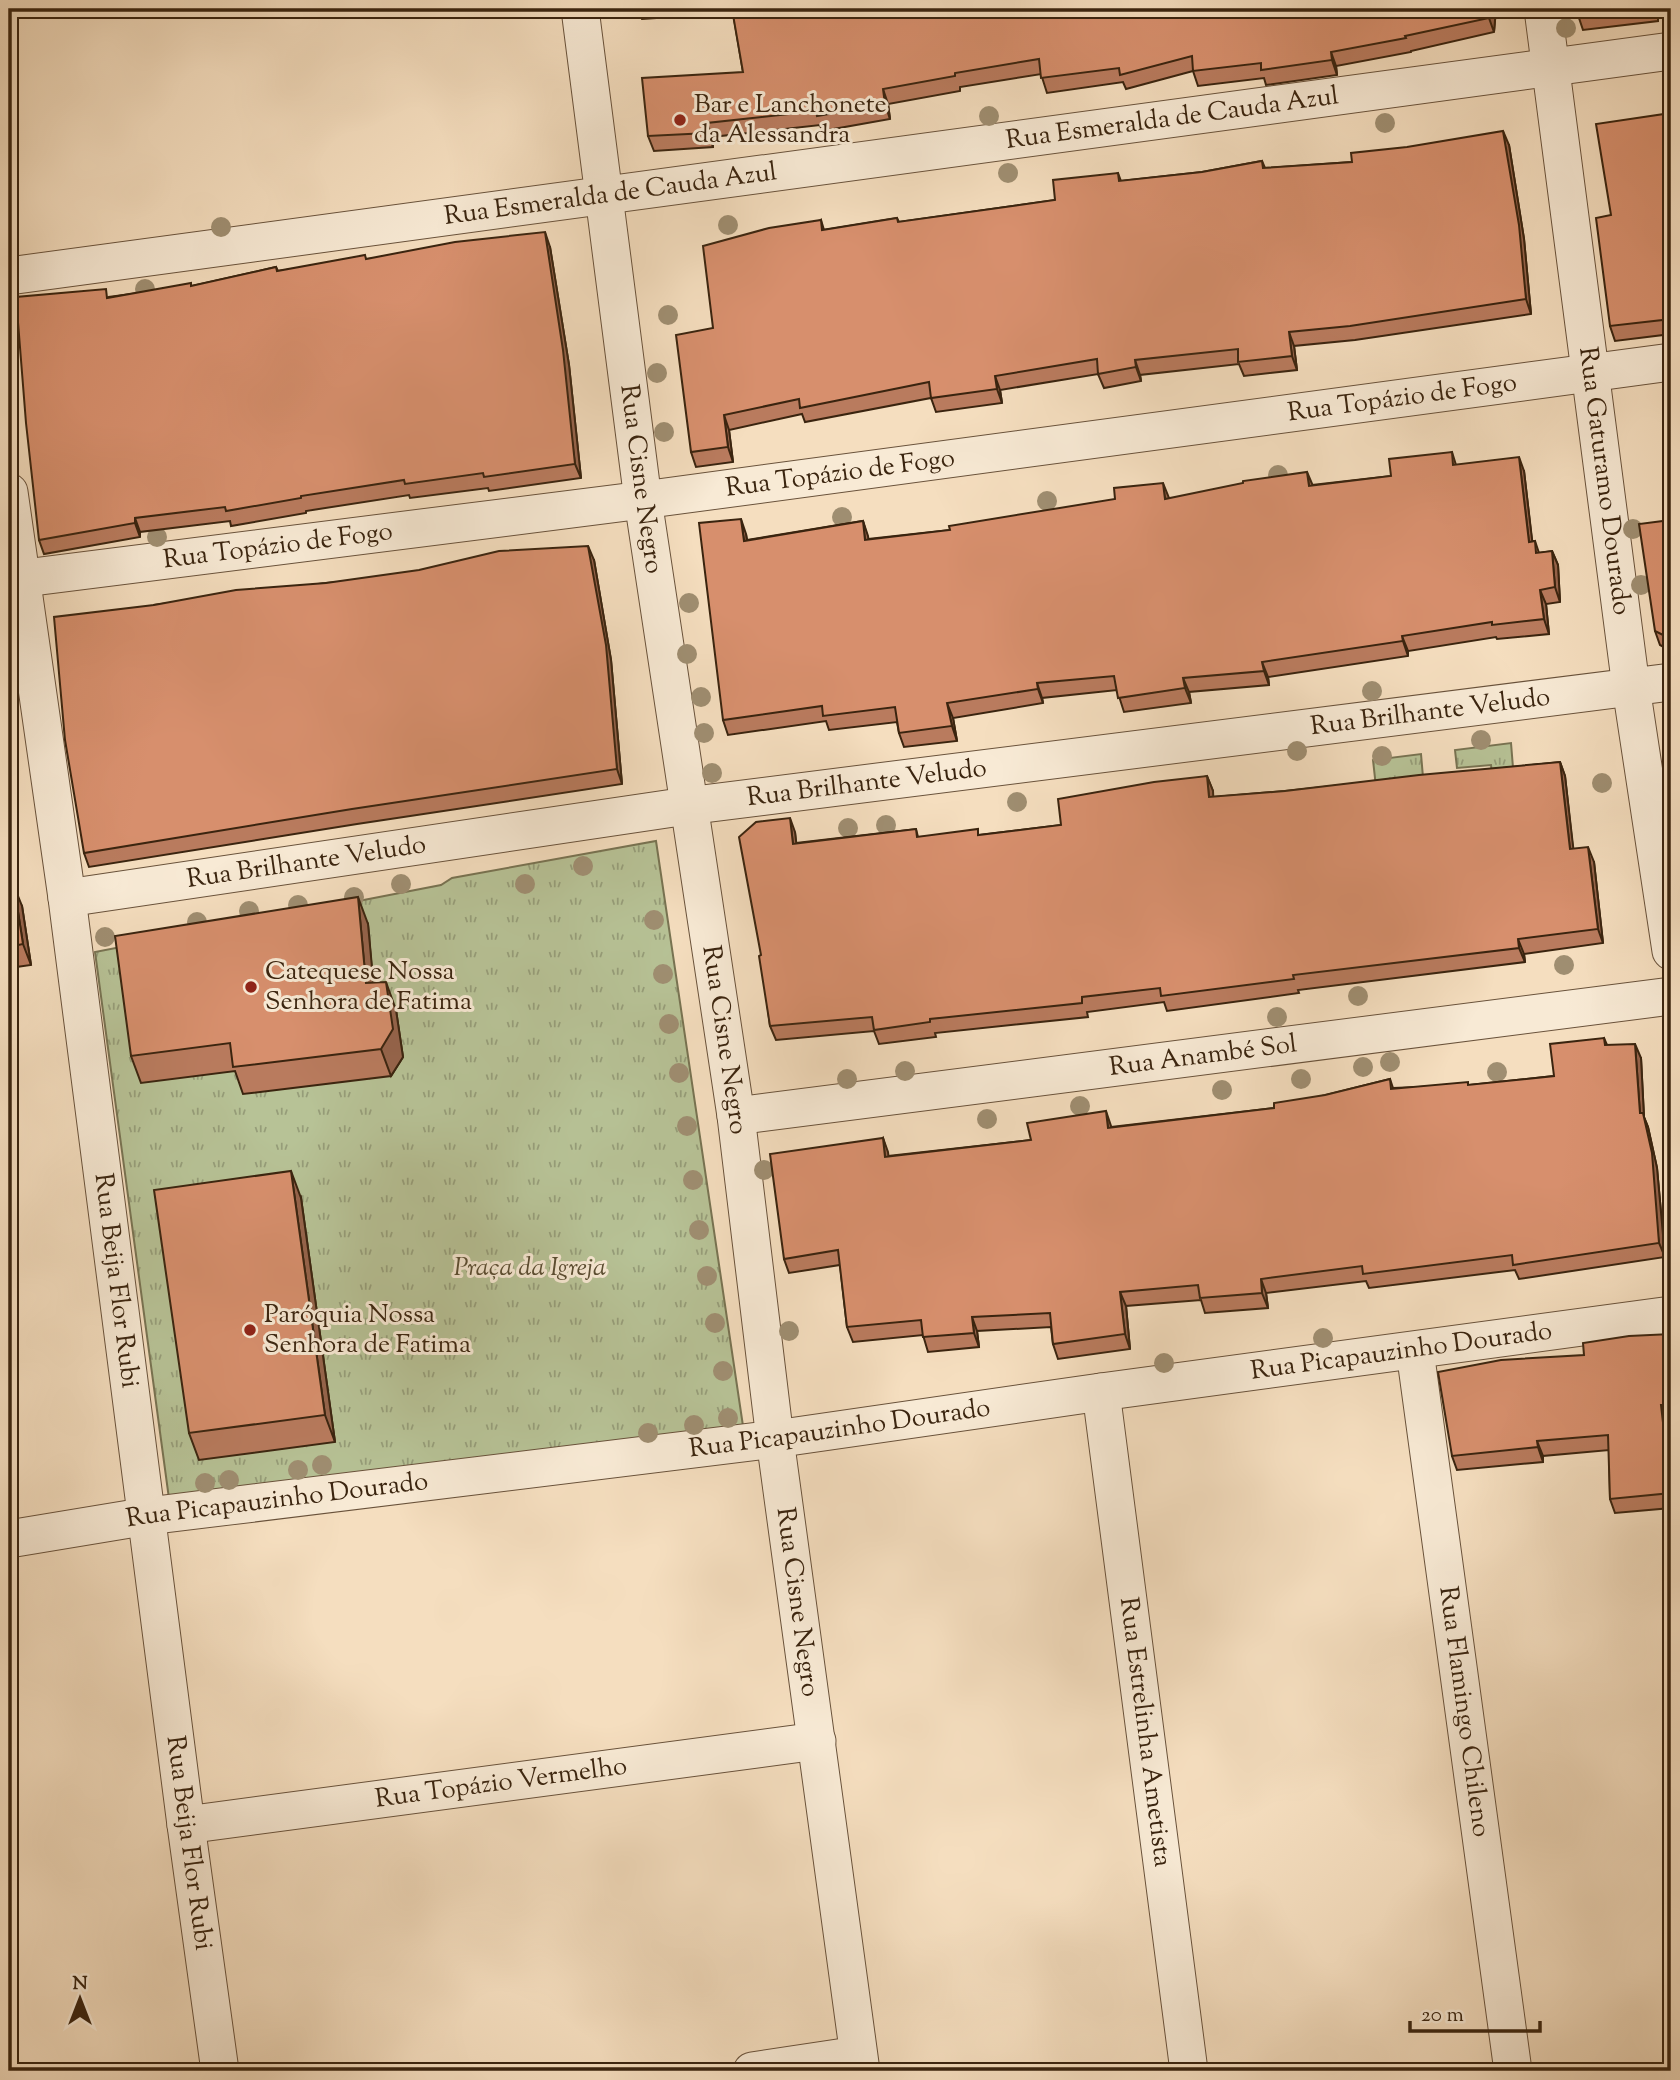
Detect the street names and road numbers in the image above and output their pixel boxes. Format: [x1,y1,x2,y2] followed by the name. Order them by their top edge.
[1004,78,1341,159] street label: Rua Esmeralda de Cauda Azul
[442,154,779,235] street label: Rua Esmeralda de Cauda Azul
[1569,345,1640,617] street label: Rua Gaturamo Dourado
[1285,364,1519,432] street label: Rua Topázio de Fogo
[610,382,672,576] street label: Rua Cisne Negro
[723,440,957,507] street label: Rua Topázio de Fogo
[161,513,395,579] street label: Rua Topázio de Fogo
[1308,679,1552,746] street label: Rua Brilhante Veludo
[745,750,989,817] street label: Rua Brilhante Veludo
[184,826,428,898] street label: Rua Brilhante Veludo
[692,943,757,1136] street label: Rua Cisne Negro
[1107,1026,1299,1086] street label: Rua Anambé Sol
[84,1171,148,1390] street label: Rua Beija Flor Rubi
[1248,1313,1554,1390] street label: Rua Picapauzinho Dourado
[687,1390,993,1468] street label: Rua Picapauzinho Dourado
[123,1463,430,1538] street label: Rua Picapauzinho Dourado
[766,1505,828,1699] street label: Rua Cisne Negro
[1429,1584,1499,1839] street label: Rua Flamingo Chileno
[1109,1595,1181,1869] street label: Rua Estrelinha Ametista
[156,1733,222,1953] street label: Rua Beija Flor Rubi
[373,1748,629,1818] street label: Rua Topázio Vermelho

